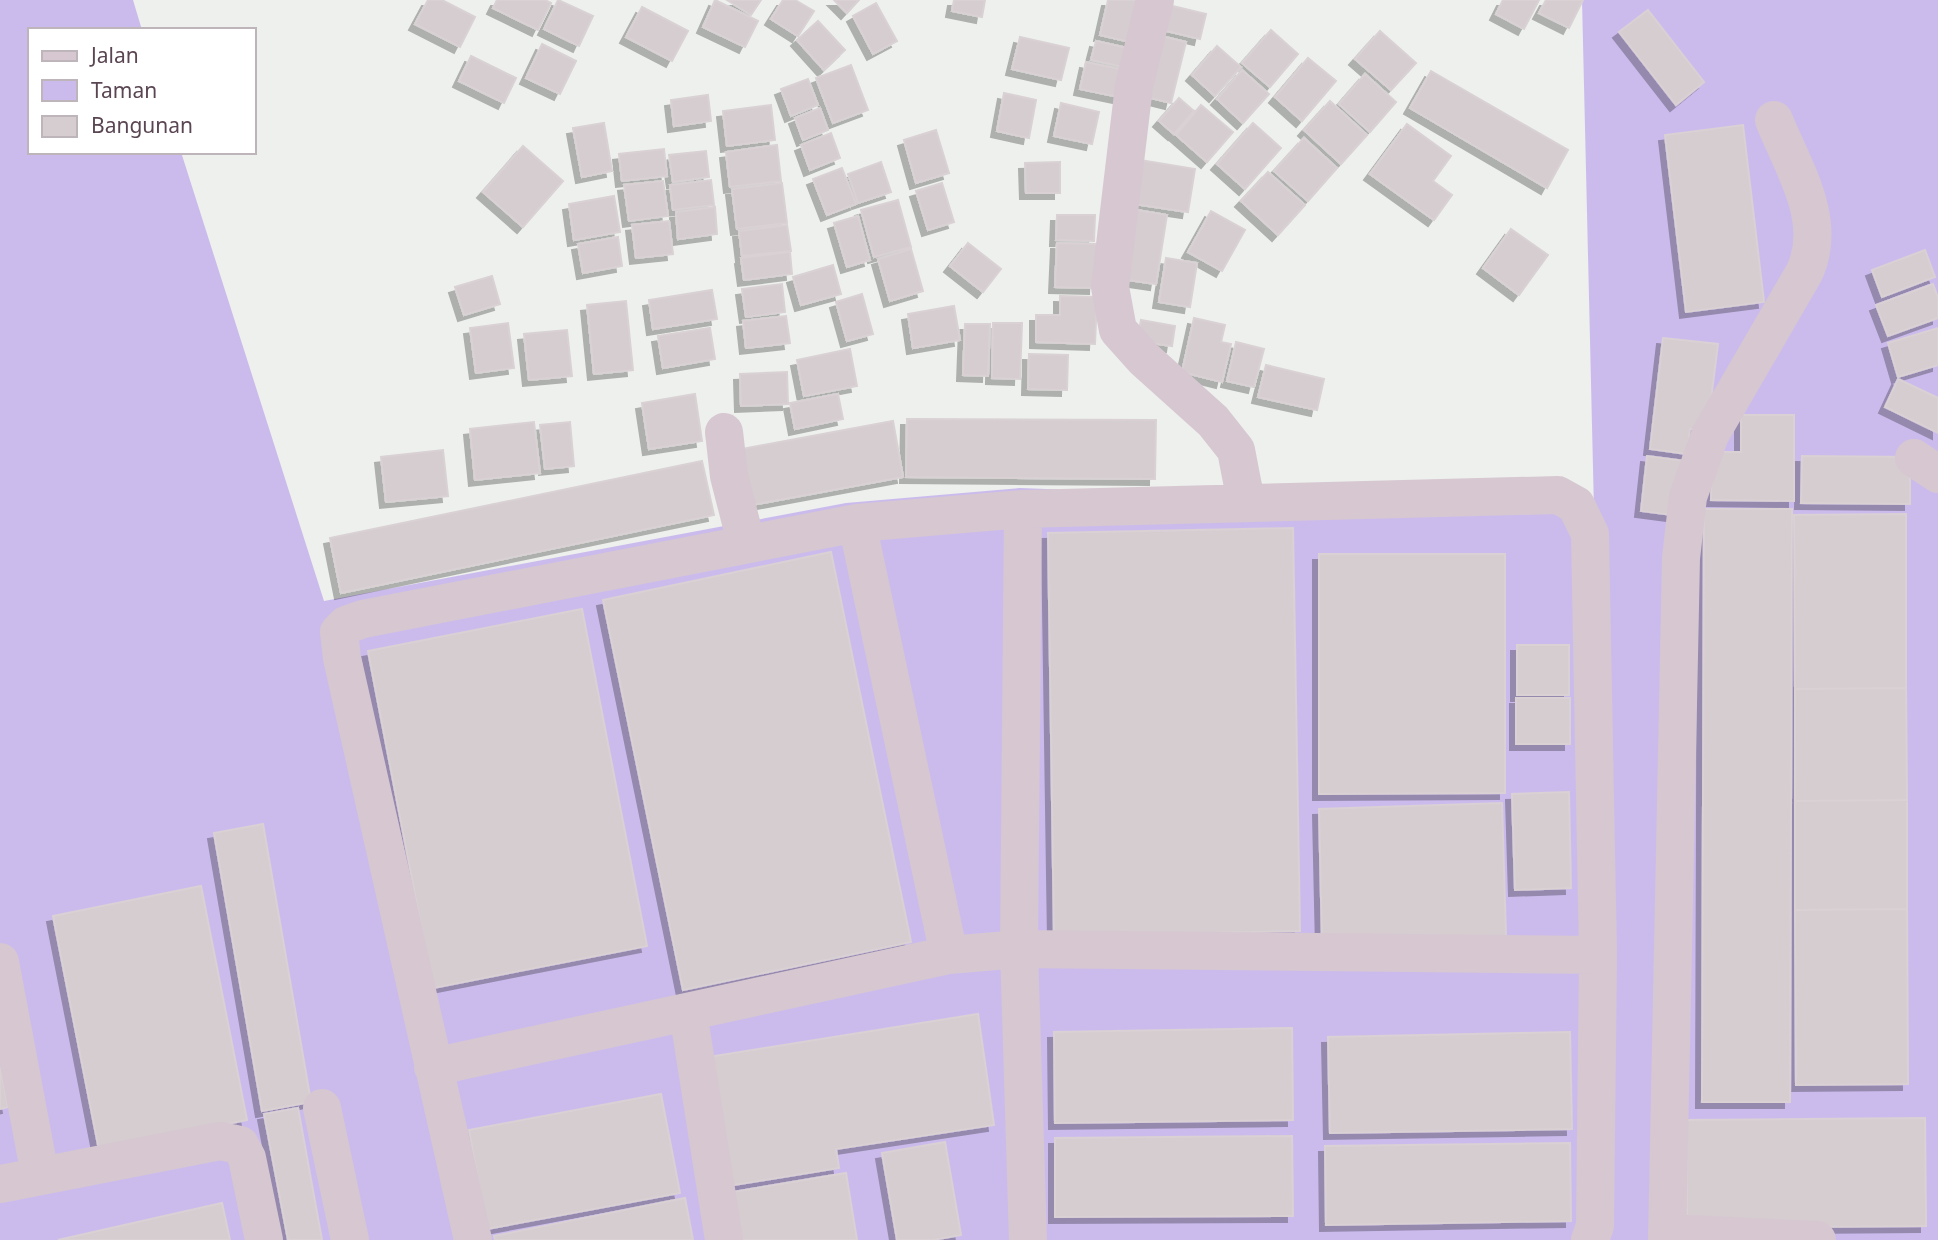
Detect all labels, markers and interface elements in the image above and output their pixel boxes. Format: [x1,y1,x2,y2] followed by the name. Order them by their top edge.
[28,28,256,154] legend
[89,41,139,69] text: Jalan
[91,76,157,104] text: Taman
[91,111,193,139] text: Bangunan

